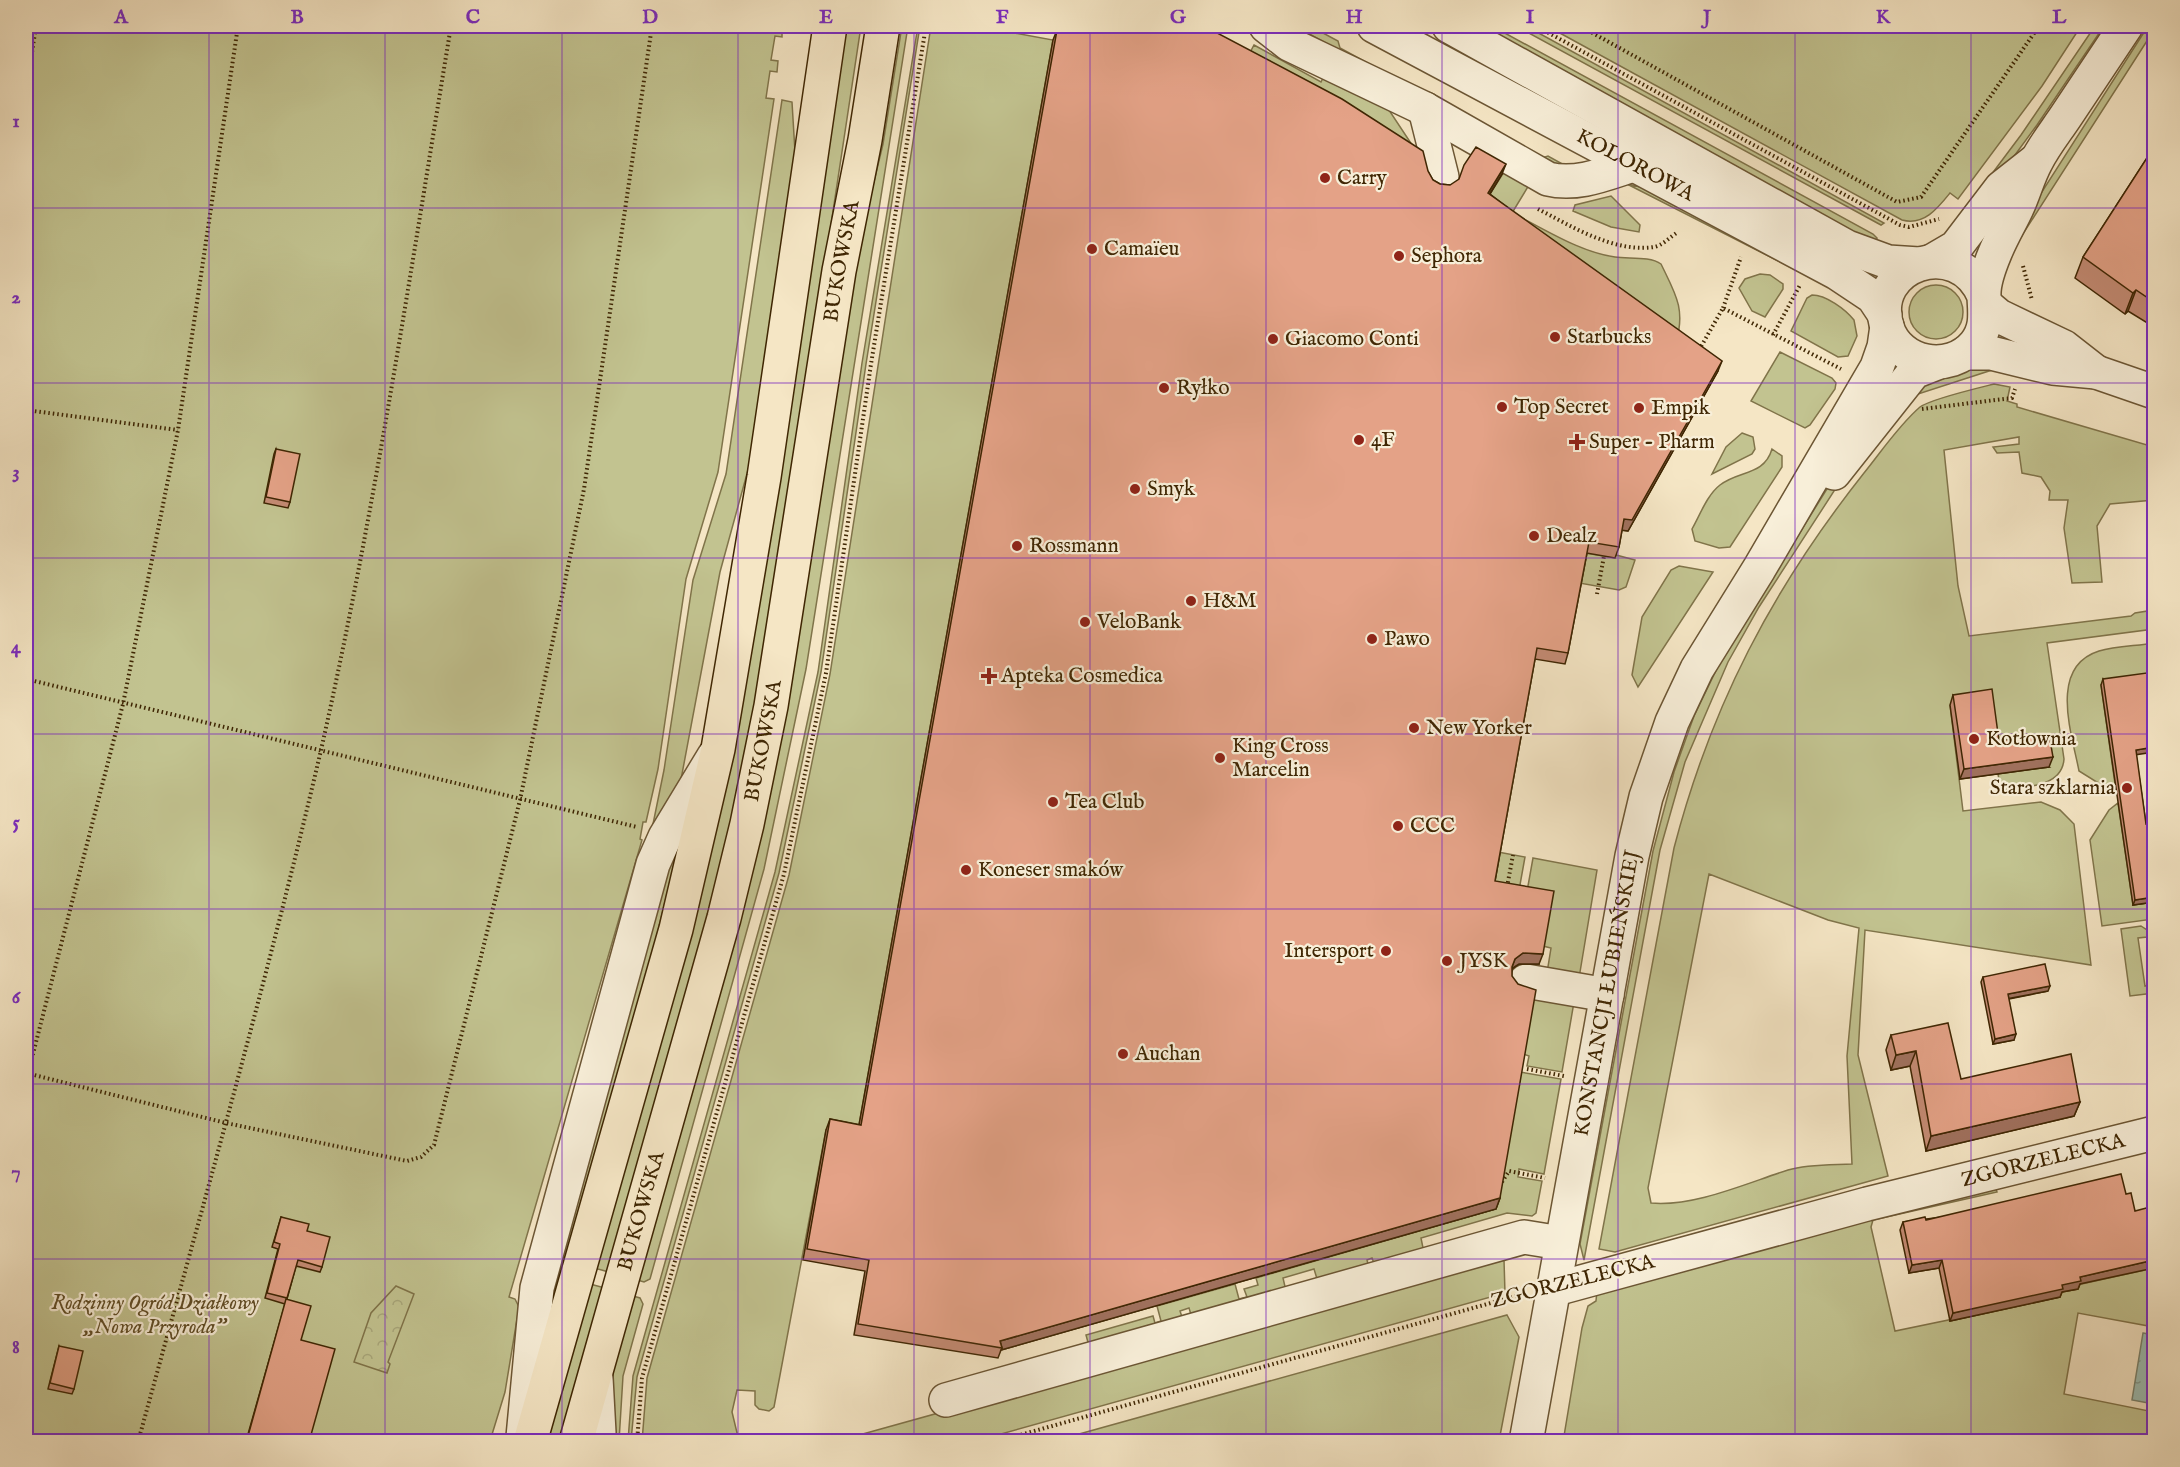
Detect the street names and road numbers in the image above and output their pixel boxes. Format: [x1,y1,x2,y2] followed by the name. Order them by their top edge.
[1571,123,1700,208] street label: KOLOROWA
[818,197,866,324] street label: BUKOWSKA
[738,677,788,804] street label: BUKOWSKA
[1568,847,1647,1138] street label: KONSTANCJI ŁUBIEŃSKIEJ
[1959,1127,2129,1194] street label: ZGORZELECKA
[611,1147,671,1274] street label: BUKOWSKA
[1488,1248,1658,1315] street label: ZGORZELECKA

